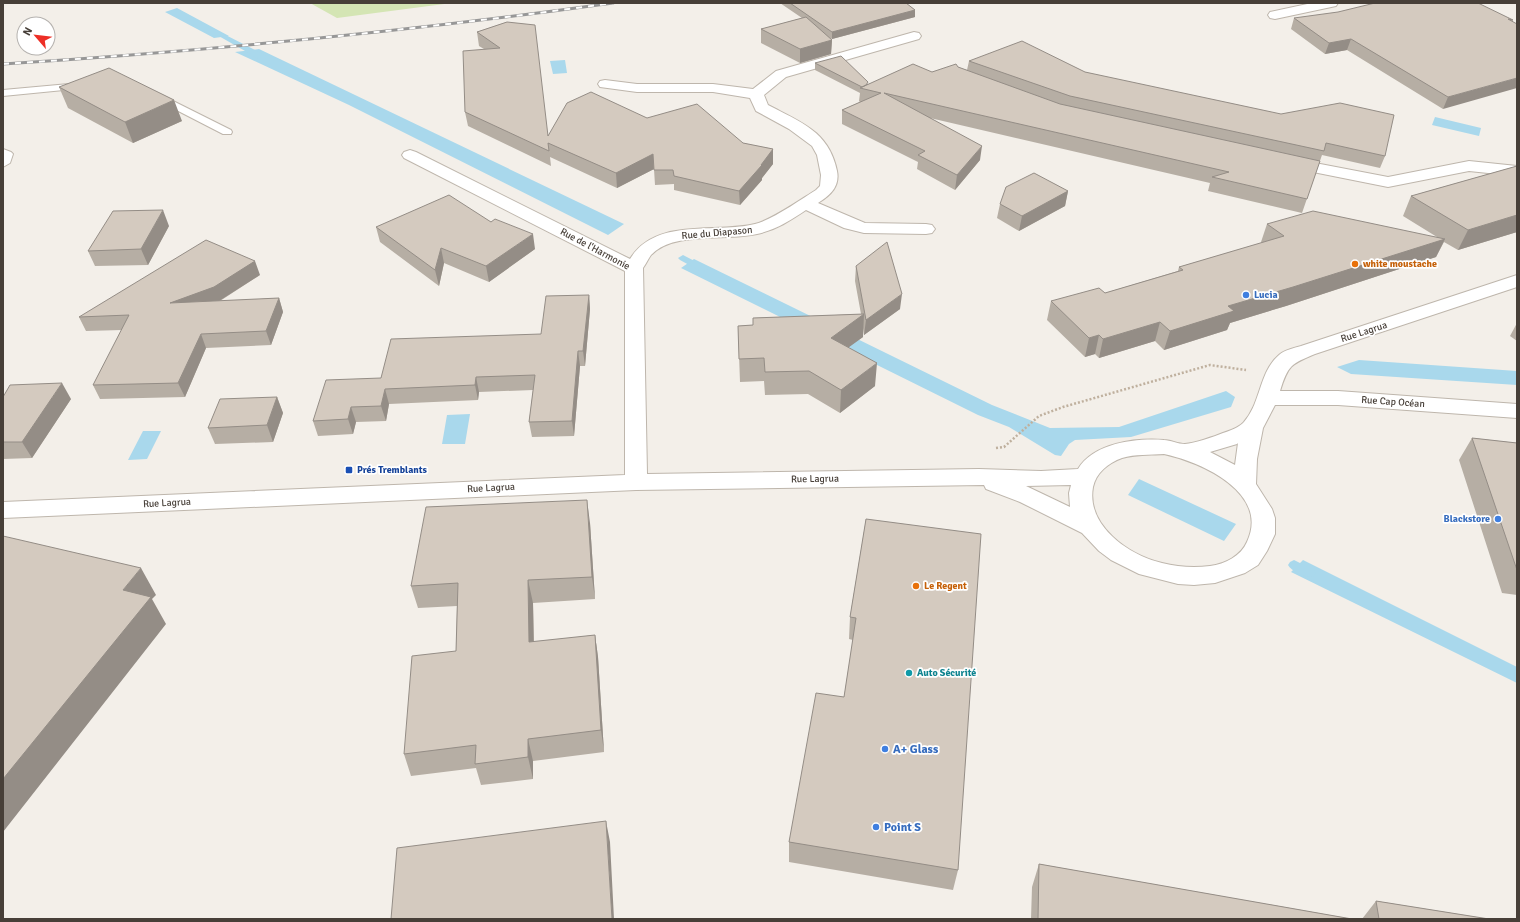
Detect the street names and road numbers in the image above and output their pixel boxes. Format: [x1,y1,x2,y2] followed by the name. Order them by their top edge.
[681,224,753,242] street label: Rue du Diapason
[558,226,632,272] street label: Rue de l'Harmonie
[1339,319,1389,345] street label: Rue Lagrua
[1361,394,1425,410] street label: Rue Cap Océan
[791,473,839,485] street label: Rue Lagrua
[467,481,515,495] street label: Rue Lagrua
[143,496,191,510] street label: Rue Lagrua

